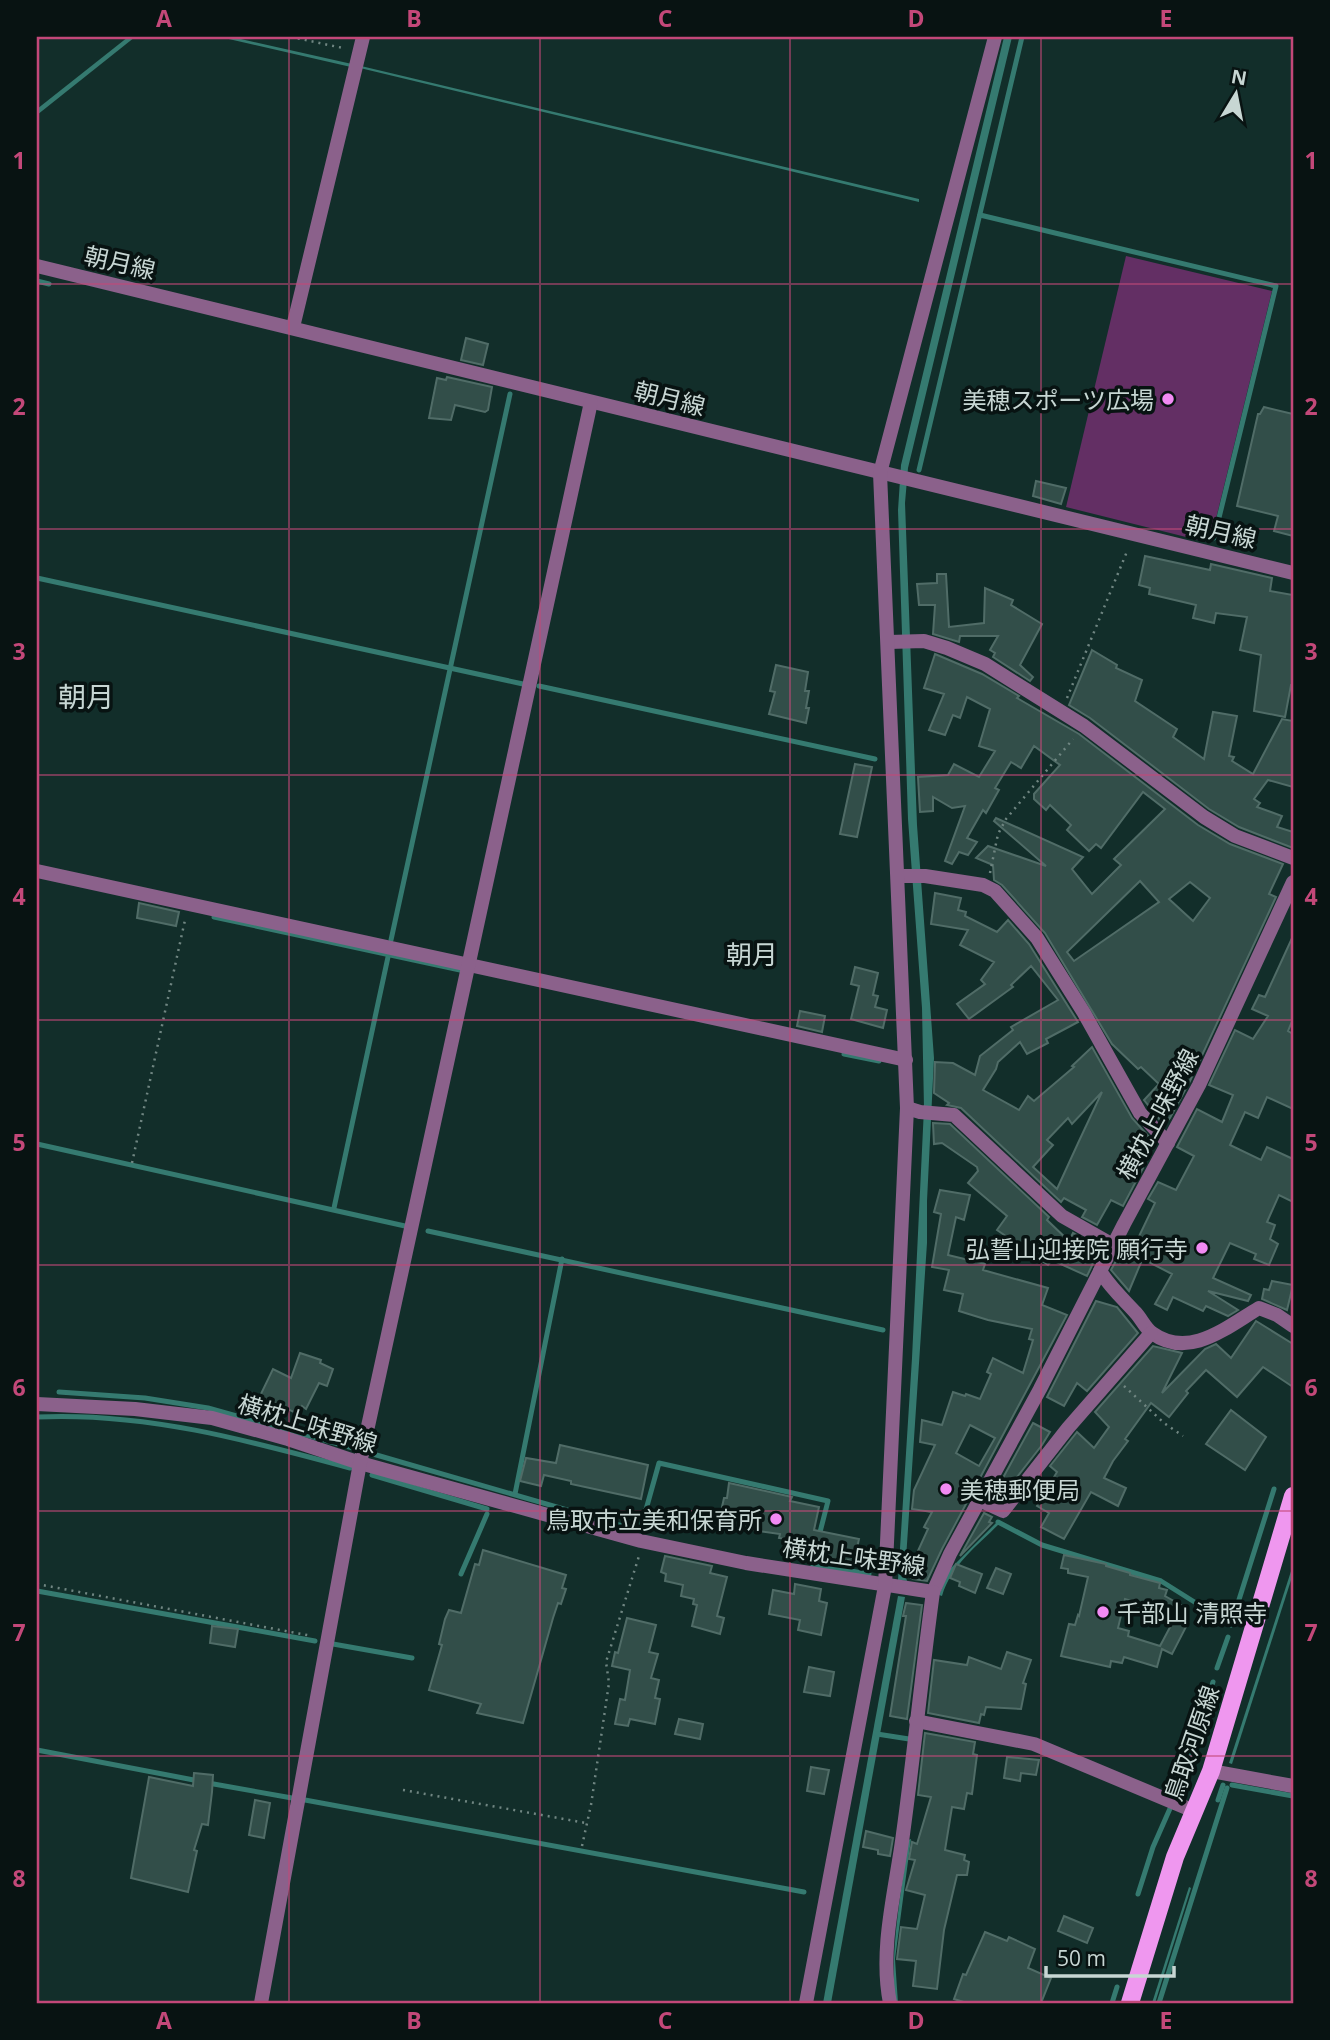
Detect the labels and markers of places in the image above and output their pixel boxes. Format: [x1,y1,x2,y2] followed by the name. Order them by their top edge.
[962,383,1154,416] place label: 美穂スポーツ広場
[1160,391,1176,407] marker: 美穂スポーツ広場
[966,1232,1188,1265] place label: 弘誓山迎接院 願行寺
[1194,1240,1210,1256] marker: 弘誓山迎接院 願行寺
[960,1473,1080,1506] place label: 美穂郵便局
[938,1481,954,1497] marker: 美穂郵便局
[546,1503,762,1536] place label: 鳥取市立美和保育所
[768,1511,784,1527] marker: 鳥取市立美和保育所
[1117,1596,1267,1629] place label: 千部山 清照寺
[1095,1604,1111,1620] marker: 千部山 清照寺

